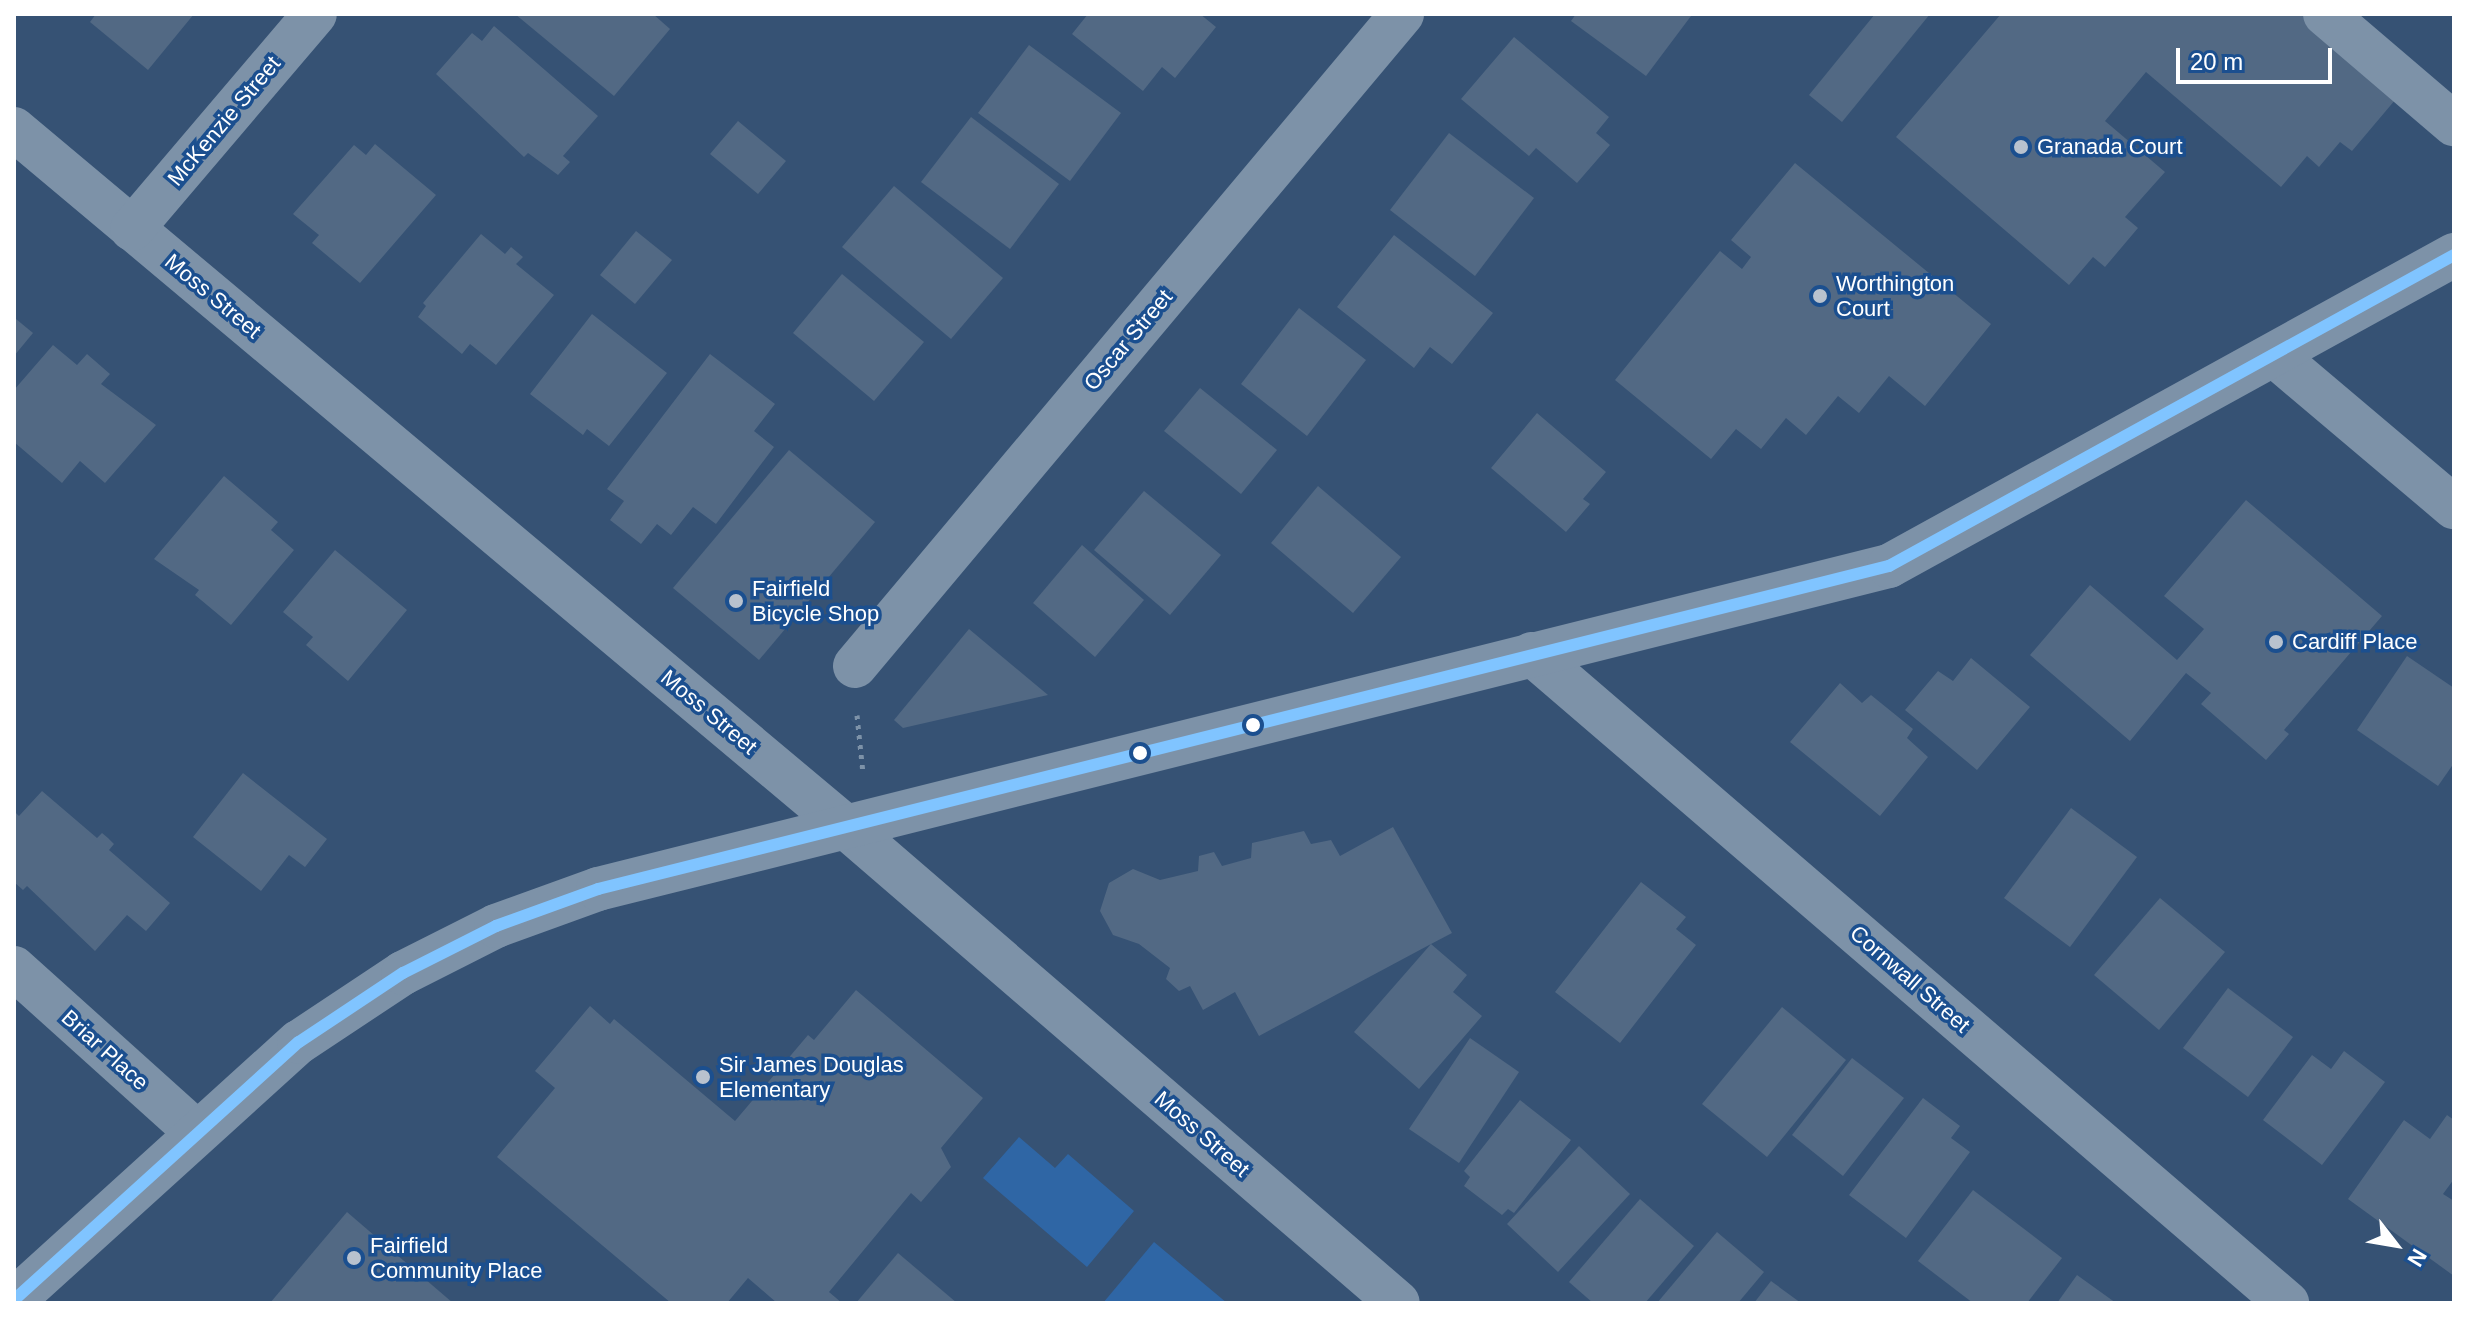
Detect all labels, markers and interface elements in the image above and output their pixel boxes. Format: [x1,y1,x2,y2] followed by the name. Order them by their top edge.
[2180,32,2336,82] scale bar
[2190,48,2243,75] text: 20 m
[162,51,286,191] street label: McKenzie Street
[2037,134,2183,160] place label: Granada Court
[2012,138,2030,156] marker: Granada Court
[160,248,266,344] street label: Moss Street
[1836,270,1954,322] place label: Worthington Court
[1078,284,1178,396] street label: Oscar Street
[1811,287,1829,305] marker: Worthington Court
[752,575,879,626] place label: Fairfield Bicycle Shop
[727,592,745,610] marker: Fairfield Bicycle Shop
[2292,629,2418,655] place label: Cardiff Place
[2267,633,2285,651] marker: Cardiff Place
[656,664,762,760] street label: Moss Street
[1245,717,1261,733] unlabelled marker
[1132,745,1148,761] unlabelled marker
[1845,920,1975,1038] street label: Cornwall Street
[56,1004,154,1096] street label: Briar Place
[719,1051,904,1102] place label: Sir James Douglas Elementary
[694,1068,712,1086] marker: Sir James Douglas Elementary
[1149,1086,1255,1182] street label: Moss Street
[2356,1205,2436,1285] north arrow
[370,1232,542,1284] place label: Fairfield Community Place
[2402,1244,2432,1271] text: N
[345,1249,363,1267] marker: Fairfield Community Place

